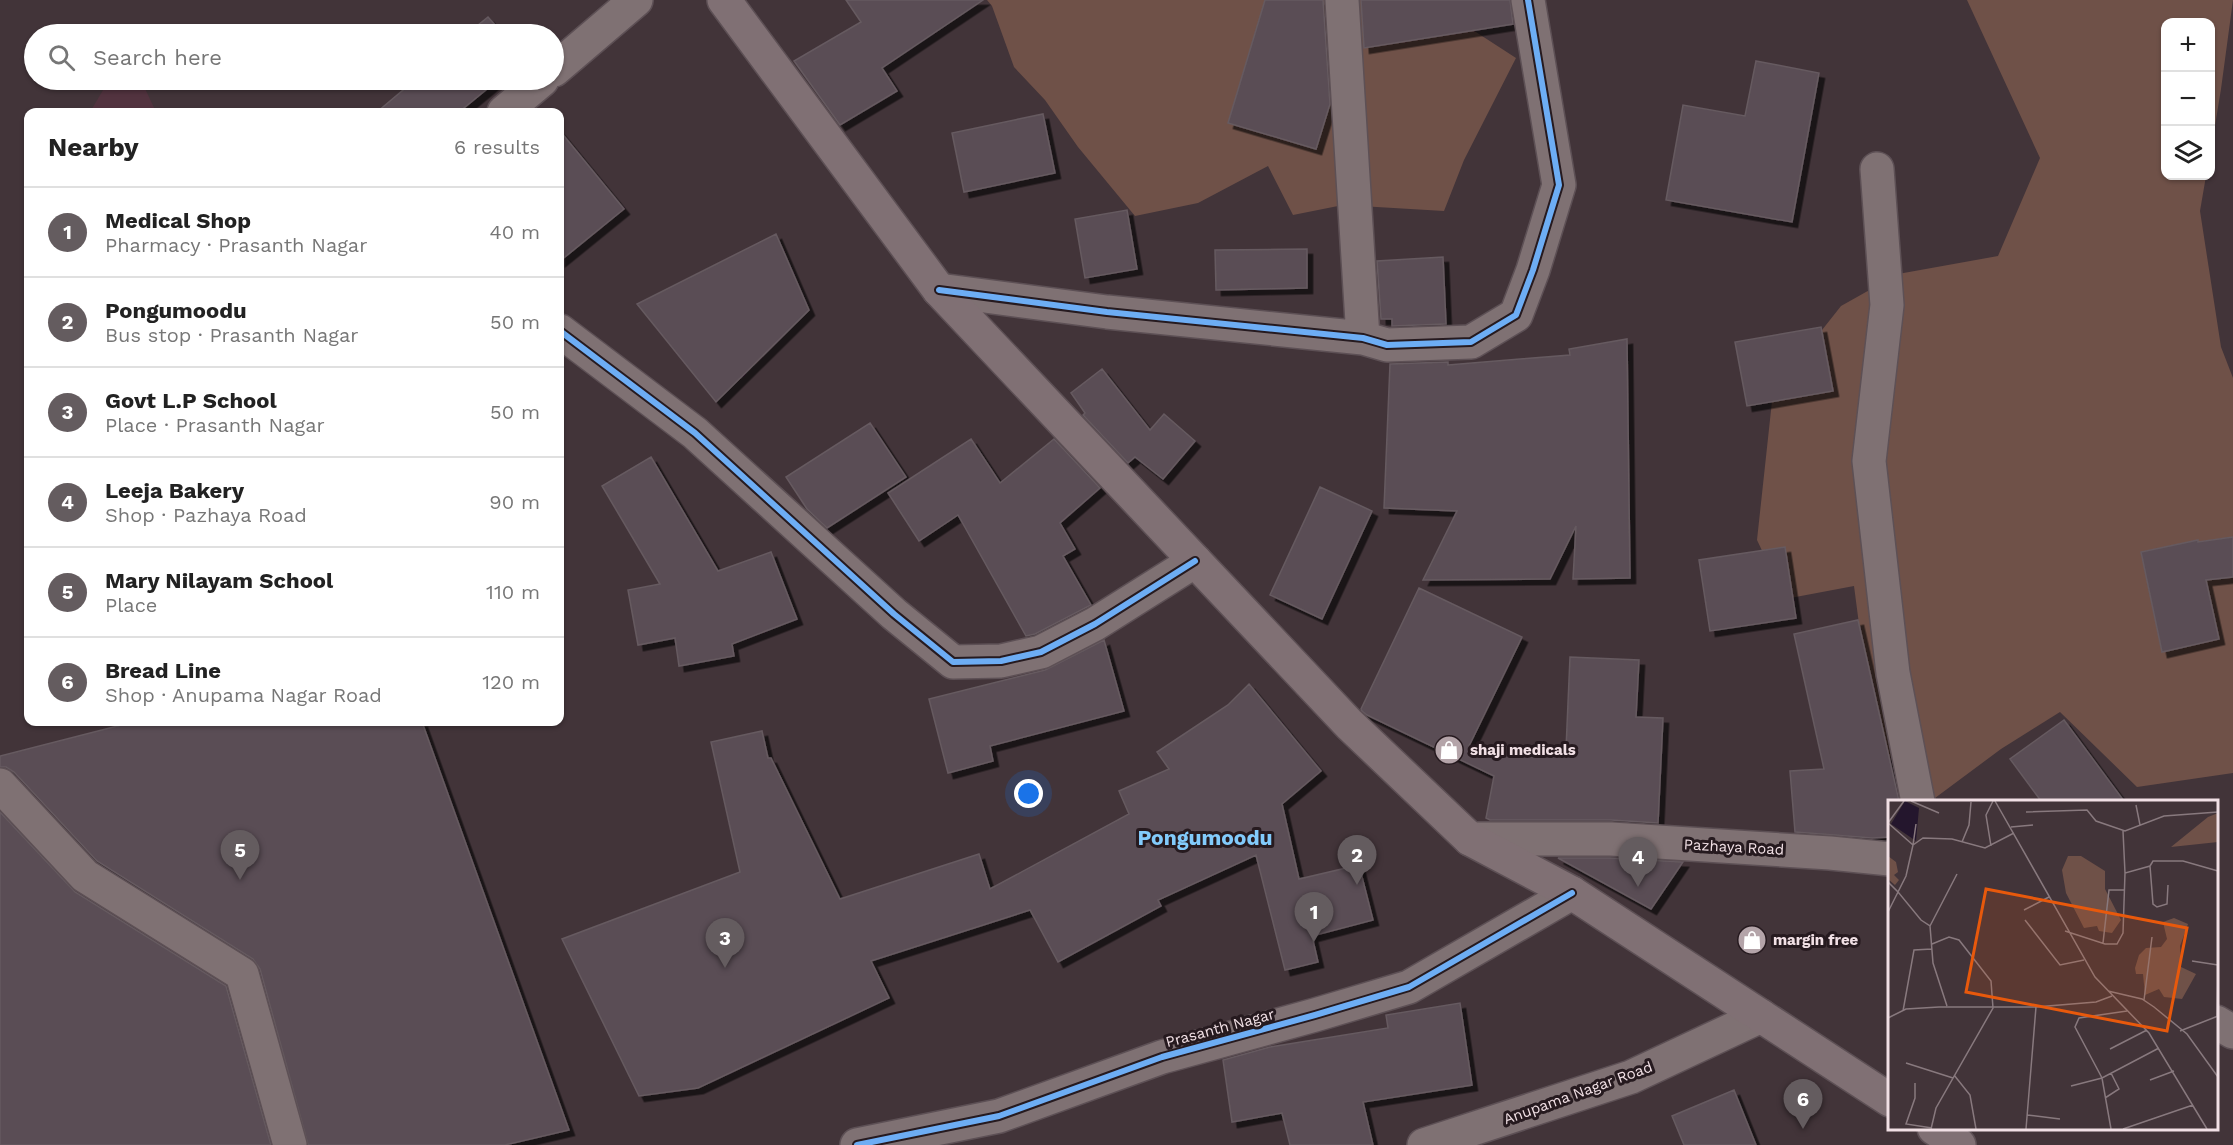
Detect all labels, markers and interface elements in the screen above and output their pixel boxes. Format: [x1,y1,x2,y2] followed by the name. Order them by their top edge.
[2161,18,2215,180] map controls
[2161,18,2215,72] button: +
[24,24,564,90] search box
[45,41,78,74] icon: search
[93,45,222,70] text: Search here
[2161,72,2215,126] button: −
[2161,126,2215,180] button: layers
[48,132,139,162] text: Nearby
[454,135,540,159] text: 6 results
[105,208,251,233] text: Medical Shop
[63,220,72,244] text: 1
[489,220,540,244] text: 40 m
[105,233,367,257] text: Pharmacy · Prasanth Nagar
[105,298,247,323] text: Pongumoodu
[62,310,73,334] text: 2
[490,310,540,334] text: 50 m
[105,323,358,347] text: Bus stop · Prasanth Nagar
[105,388,277,413] text: Govt L.P School
[62,400,73,424] text: 3
[490,400,540,424] text: 50 m
[105,413,325,437] text: Place · Prasanth Nagar
[105,478,244,503] text: Leeja Bakery
[61,490,74,514] text: 4
[489,490,540,514] text: 90 m
[105,503,307,527] text: Shop · Pazhaya Road
[105,568,333,593] text: Mary Nilayam School
[62,580,73,604] text: 5
[486,580,540,604] text: 110 m
[105,593,157,617] text: Place
[105,658,221,683] text: Bread Line
[61,670,74,694] text: 6
[482,670,540,694] text: 120 m
[105,683,382,707] text: Shop · Anupama Nagar Road
[1433,734,1465,766] shop icon: shaji medicals
[1470,741,1576,759] place label: shaji medicals
[1014,779,1043,808] your location
[1888,800,2218,1130] inset map
[1137,825,1273,850] district label: Pongumoodu
[220,830,260,880] pin: 5
[1683,835,1785,859] street label: Pazhaya Road
[1338,836,1376,885] pin: 2
[1618,838,1658,887] pin: 4
[1294,892,1334,942] pin: 1
[706,918,744,968] pin: 3
[1736,924,1768,956] shop icon: margin free
[1773,931,1859,949] place label: margin free
[1164,1005,1276,1051] street label: Prasanth Nagar
[1501,1058,1655,1128] street label: Anupama Nagar Road
[1784,1080,1822,1129] pin: 6

